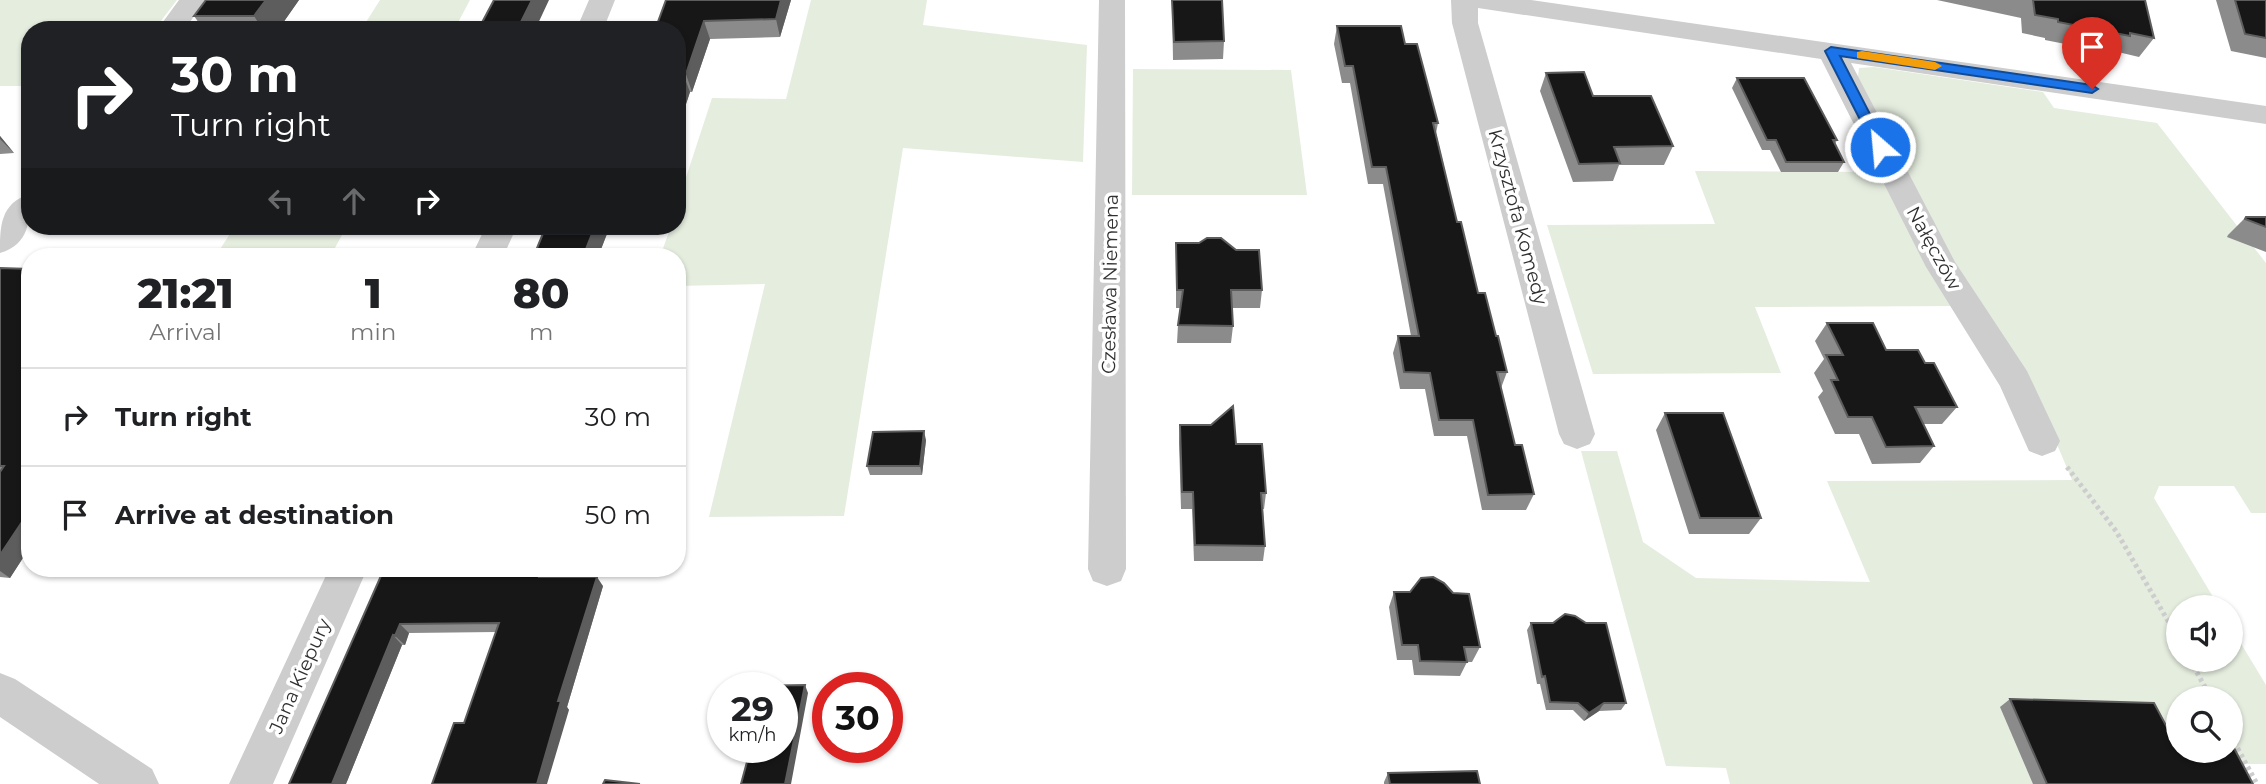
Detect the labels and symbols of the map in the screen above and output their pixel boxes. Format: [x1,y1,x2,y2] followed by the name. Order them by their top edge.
[2062,17,2122,89] pin
[1843,110,1917,184] position arrow
[1483,127,1553,308] street label: Krzysztofa Komedy
[1097,194,1123,374] street label: Czesława Niemena
[1902,202,1966,294] street label: Nałęczów
[264,614,336,738] street label: Jana Kiepury
[812,672,903,763] speed limit sign: 30

